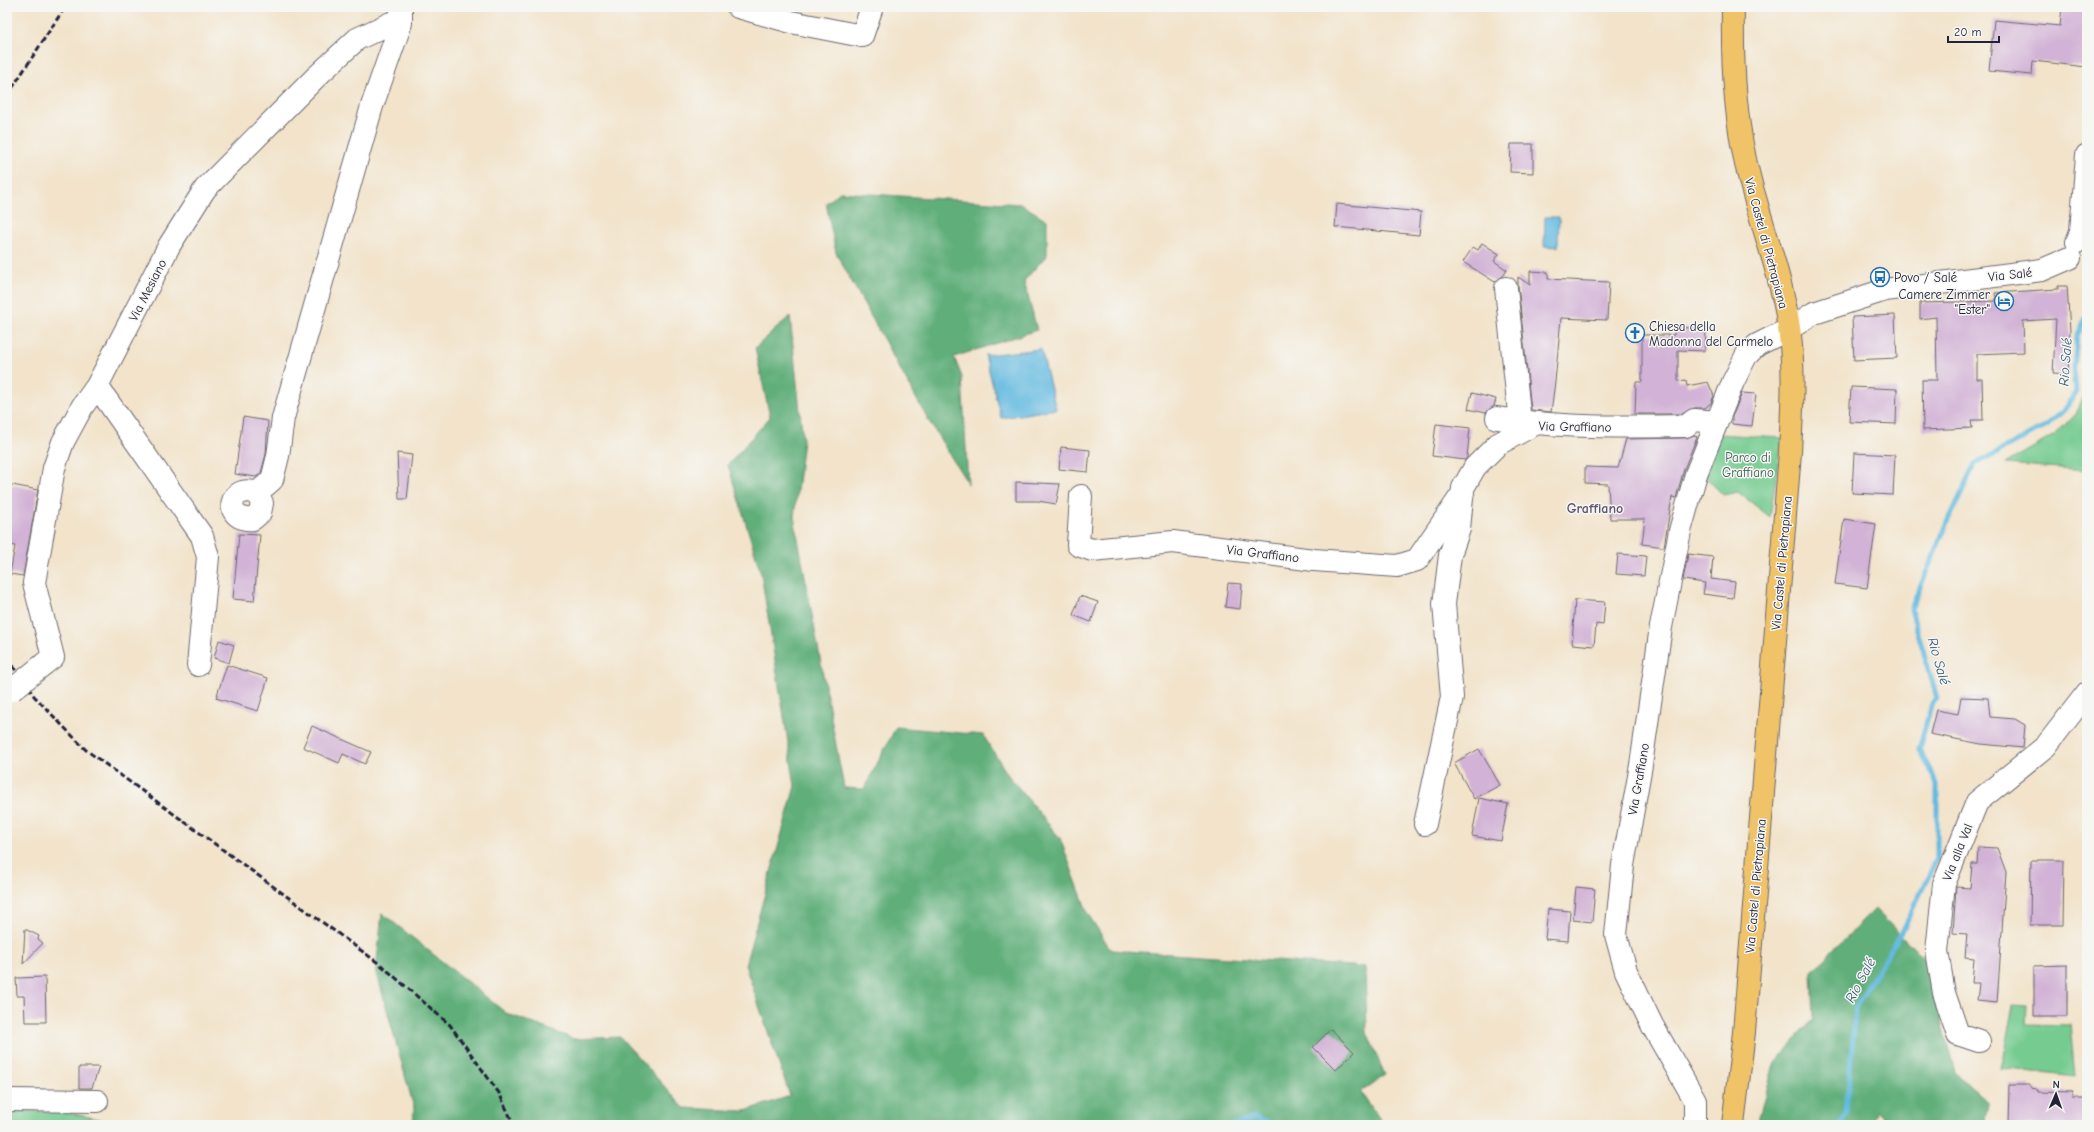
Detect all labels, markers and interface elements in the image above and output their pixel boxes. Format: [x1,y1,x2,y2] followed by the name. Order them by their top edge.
[1948,18,1999,44] scale bar
[1954,25,1982,39] text: 20 m
[1742,176,1791,310] street label: Via Castel di Pietrapiana
[125,257,170,324] street label: Via Mesiano
[1987,265,2033,284] street label: Via Salé
[1869,266,1891,288] bus stop icon: Povo / Salé
[1894,270,1958,285] place label: Povo / Salé
[1899,287,1991,317] place label: Camere Zimmer "Ester"
[1993,290,2015,312] hotel icon: Camere Zimmer "Ester"
[1649,319,1773,349] place label: Chiesa della Madonna del Carmelo
[1624,322,1646,344] church icon: Chiesa della Madonna del Carmelo
[2055,337,2076,387] water label: Rio Salé
[1538,418,1612,435] street label: Via Graffiano
[1722,450,1774,480] park label: Parco di Graffiano
[1768,495,1795,631] street label: Via Castel di Pietrapiana
[1567,500,1623,517] district label: Graffiano
[1226,542,1300,565] street label: Via Graffiano
[1924,635,1953,687] water label: Rio Salé
[1625,742,1652,816] street label: Via Graffiano
[1742,818,1769,954] street label: Via Castel di Pietrapiana
[1939,821,1976,883] street label: Via alla Val
[1842,955,1879,1006] water label: Rio Salé
[2036,1074,2076,1114] north arrow
[2053,1078,2060,1091] text: N

